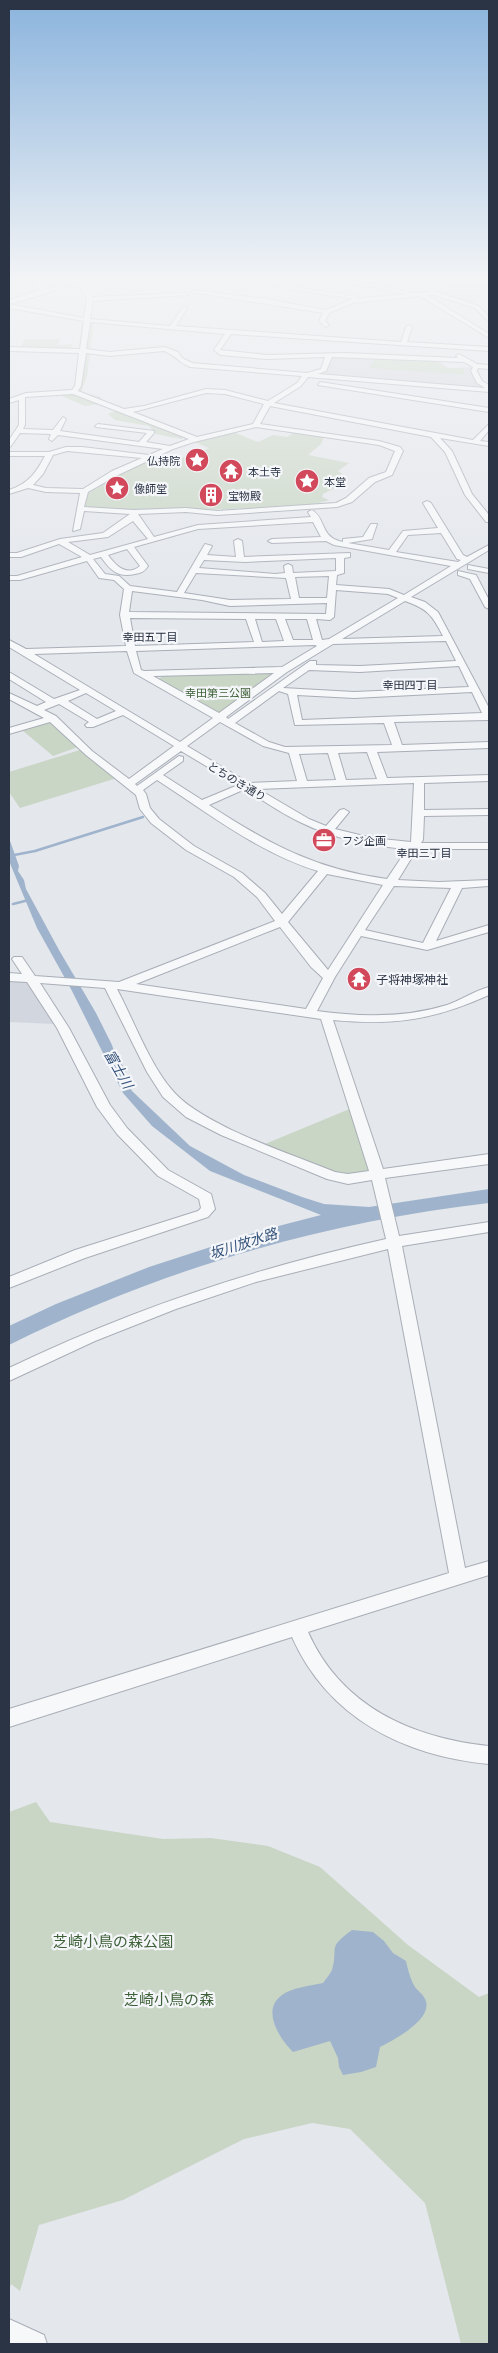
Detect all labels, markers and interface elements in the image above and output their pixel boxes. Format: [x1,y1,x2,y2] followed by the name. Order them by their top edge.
[184,447,210,473] place icon: 仏持院
[147,453,180,468] place label: 仏持院
[218,458,244,484] temple icon: 本土寺
[248,464,281,479] place label: 本土寺
[294,468,320,494] place icon: 本堂
[324,474,346,489] place label: 本堂
[104,475,130,501] place icon: 像師堂
[134,481,167,496] place label: 像師堂
[198,482,224,508] building icon: 宝物殿
[228,488,261,503] place label: 宝物殿
[123,629,178,644] district label: 幸田五丁目
[383,677,438,692] district label: 幸田四丁目
[185,685,251,700] park label: 幸田第三公園
[205,758,269,804] street label: とちのき通り
[311,827,337,853] office icon: フジ企画
[342,833,386,848] place label: フジ企画
[397,845,452,860] district label: 幸田三丁目
[346,966,372,992] temple icon: 子将神塚神社
[376,971,448,988] place label: 子将神塚神社
[100,1046,139,1094] water label: 富士川
[207,1223,280,1263] water label: 坂川放水路
[53,1931,173,1951] park label: 芝崎小鳥の森公園
[124,1989,214,2009] park label: 芝崎小鳥の森

